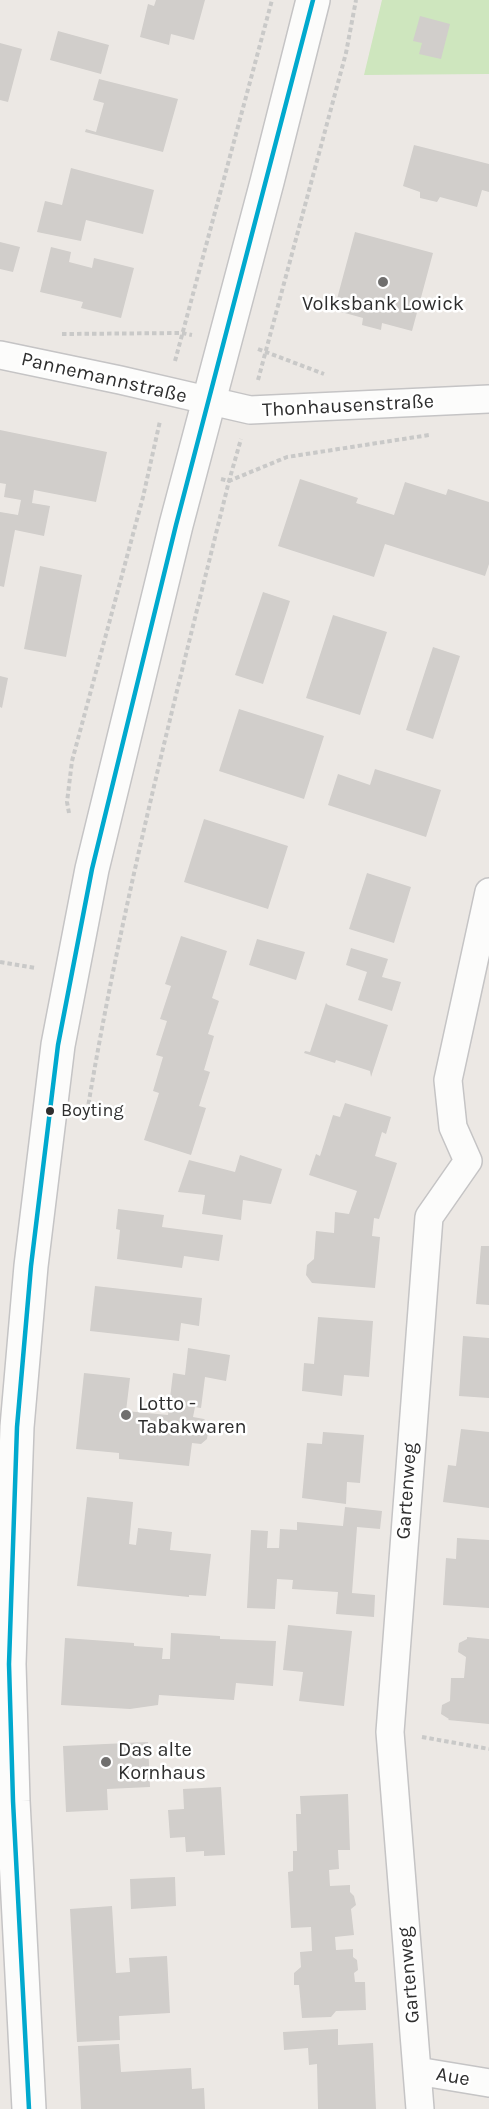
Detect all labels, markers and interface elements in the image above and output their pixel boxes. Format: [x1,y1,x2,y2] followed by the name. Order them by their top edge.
[376,275,390,289] marker: Volksbank Lowick
[302,292,464,316] place label: Volksbank Lowick
[19,347,189,409] street label: Pannemannstraße
[262,390,434,422] street label: Thonhausenstraße
[61,1100,124,1122] place label: Boyting
[44,1105,56,1117] marker: Boyting
[138,1392,246,1439] place label: Lotto - Tabakwaren
[119,1408,133,1422] marker: Lotto - Tabakwaren
[392,1442,422,1540] street label: Gartenweg
[118,1738,206,1785] place label: Das alte Kornhaus
[99,1755,113,1769] marker: Das alte Kornhaus
[393,1926,425,2024] street label: Gartenweg
[434,2062,472,2092] street label: Aue

